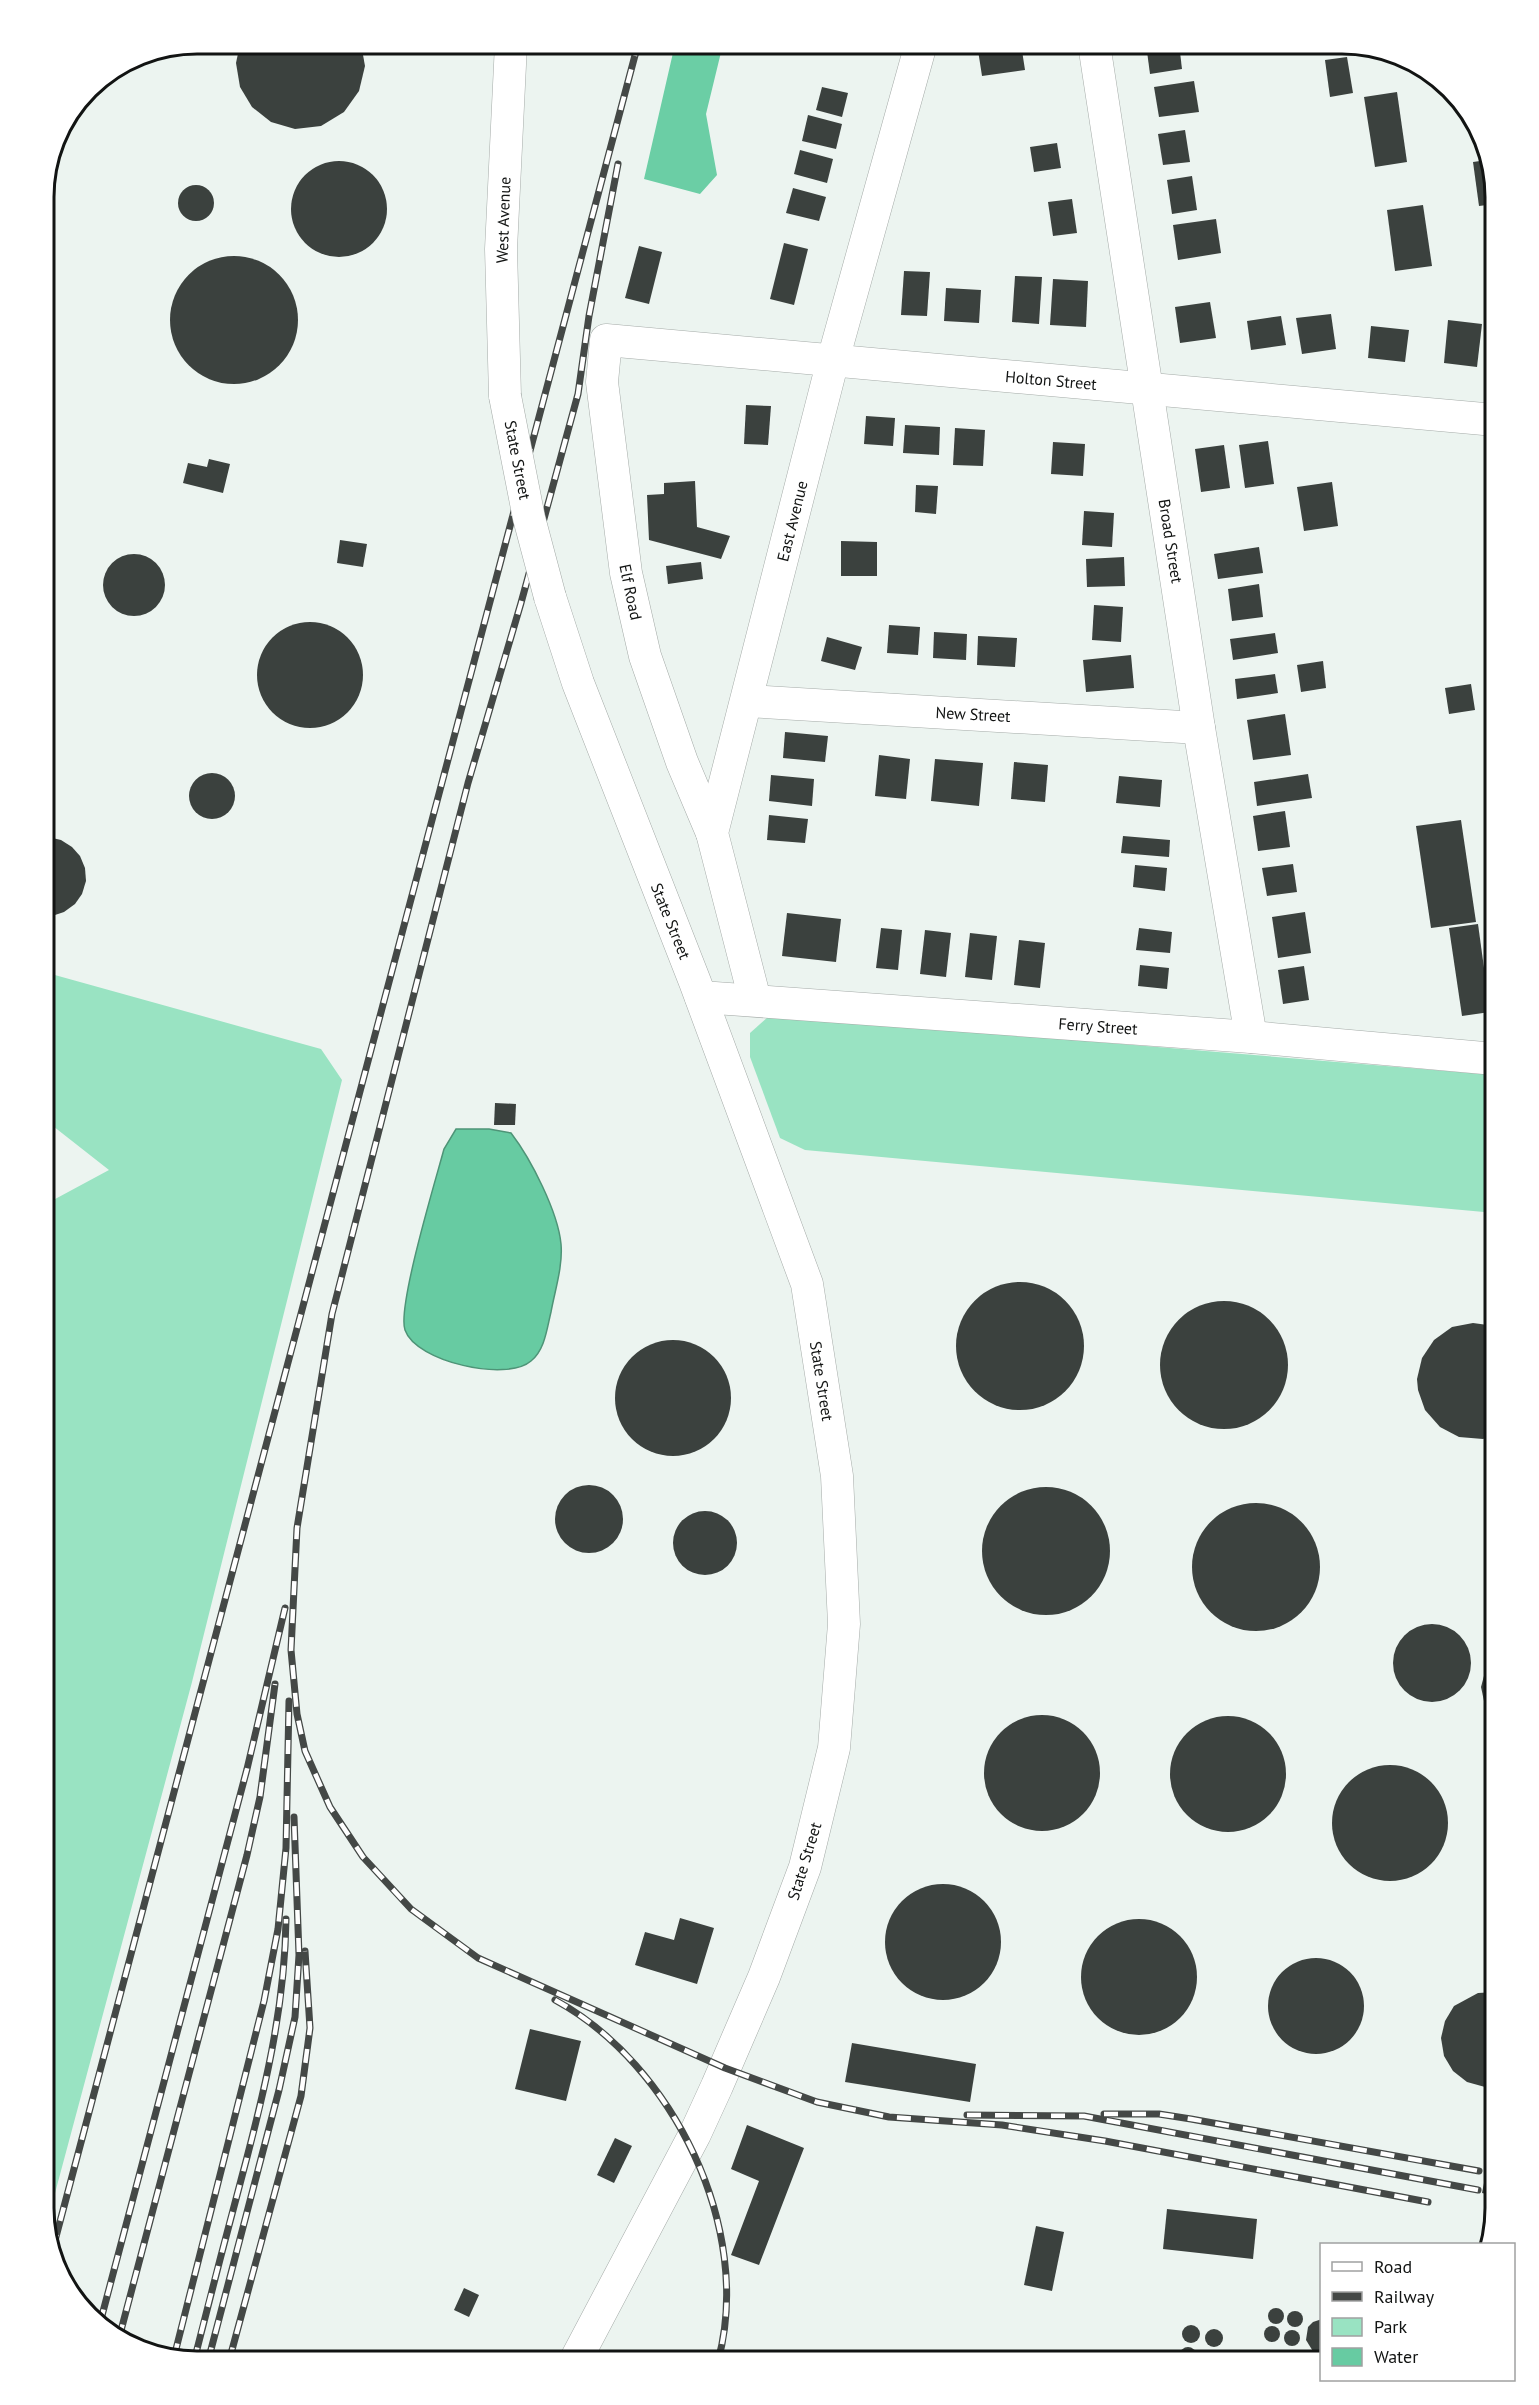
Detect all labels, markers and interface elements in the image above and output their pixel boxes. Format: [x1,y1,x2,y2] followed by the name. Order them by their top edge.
[491,176,515,264] street label: West Avenue
[1004,366,1098,394] street label: Holton Street
[501,419,536,502] street label: State Street
[772,479,812,563] street label: East Avenue
[1154,497,1188,585] street label: Broad Street
[615,562,647,622] street label: Elf Road
[935,702,1012,726] street label: New Street
[647,880,696,963] street label: State Street
[1058,1013,1139,1039] street label: Ferry Street
[806,1340,838,1423] street label: State Street
[783,1819,825,1902] street label: State Street
[1320,2243,1515,2381] legend
[1374,2255,1412,2278] text: Road
[1374,2285,1435,2308] text: Railway
[1374,2315,1407,2338] text: Park
[1374,2345,1418,2368] text: Water

